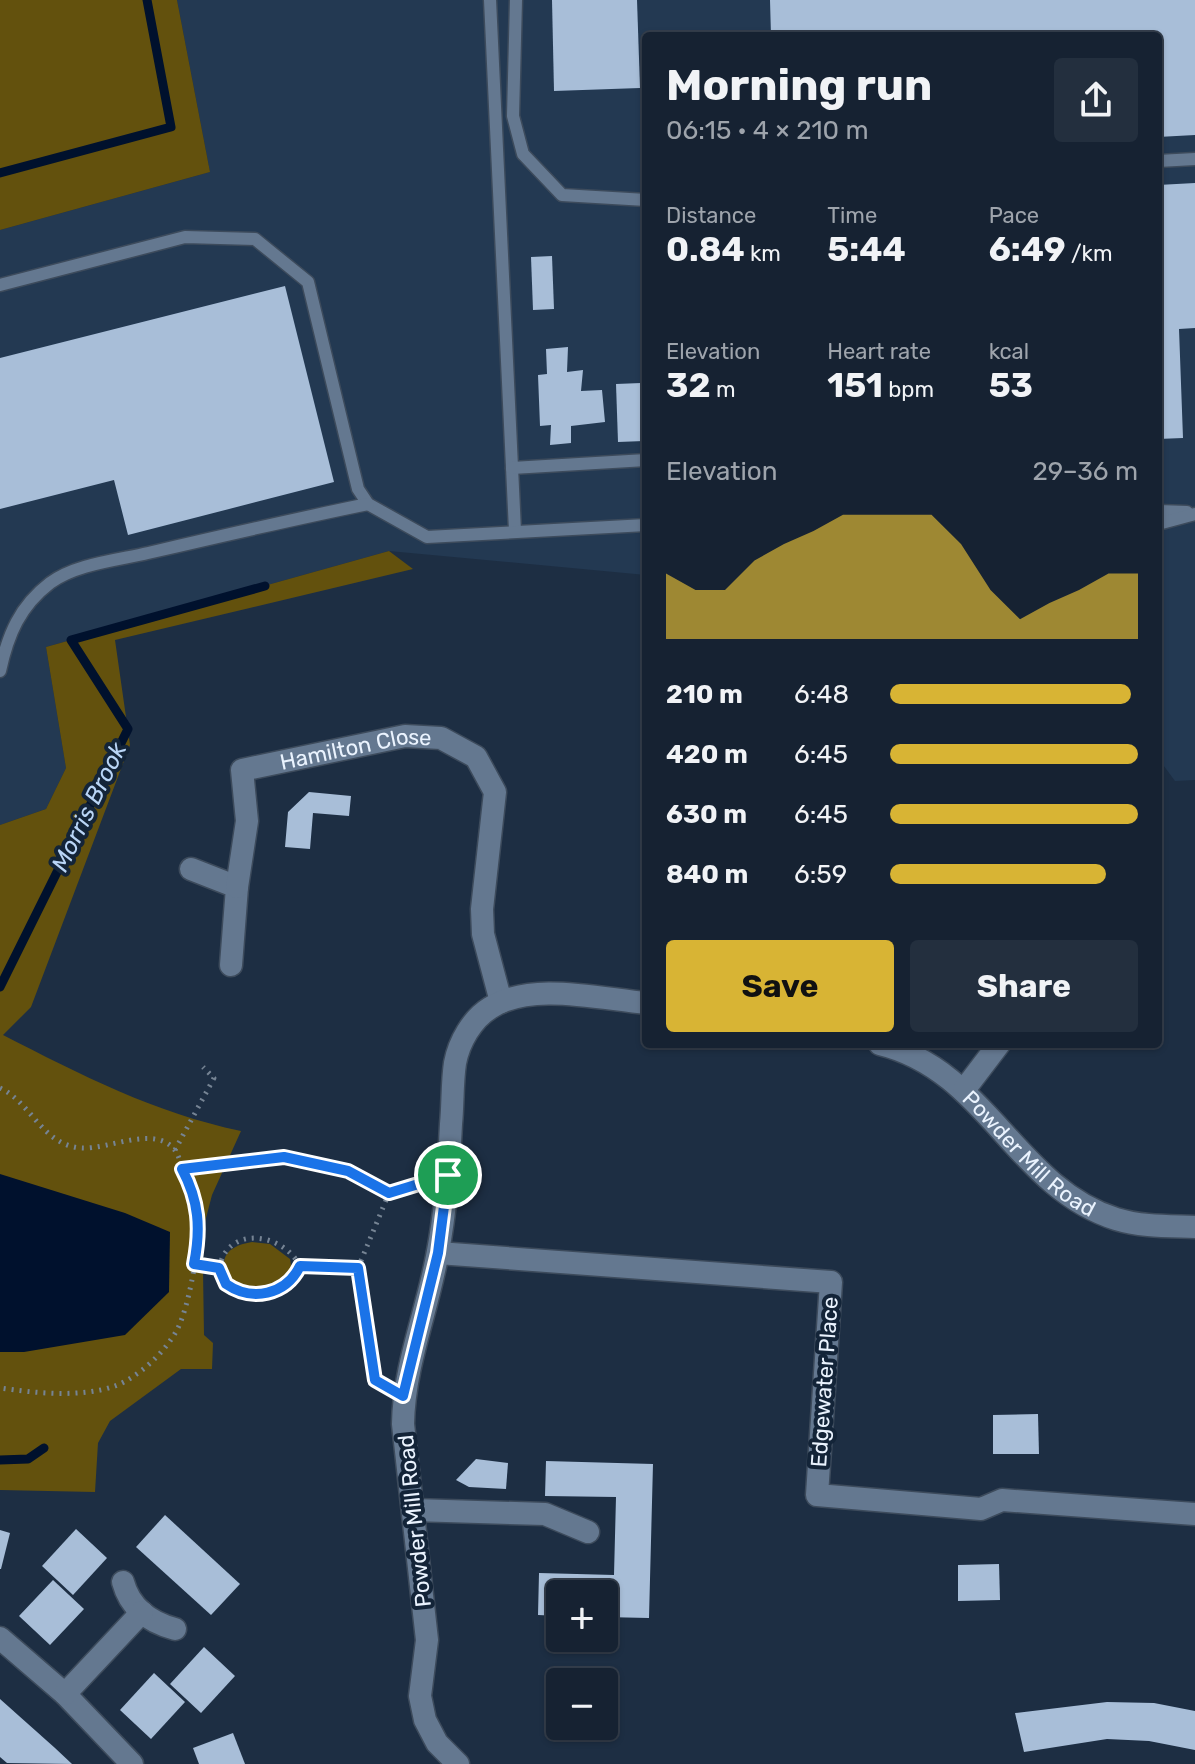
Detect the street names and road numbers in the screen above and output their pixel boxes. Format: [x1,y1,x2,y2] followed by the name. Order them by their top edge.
[277,723,432,776] street label: Hamilton Close
[957,1085,1100,1223] street label: Powder Mill Road
[805,1296,844,1468] street label: Edgewater Place
[392,1433,437,1609] street label: Powder Mill Road

